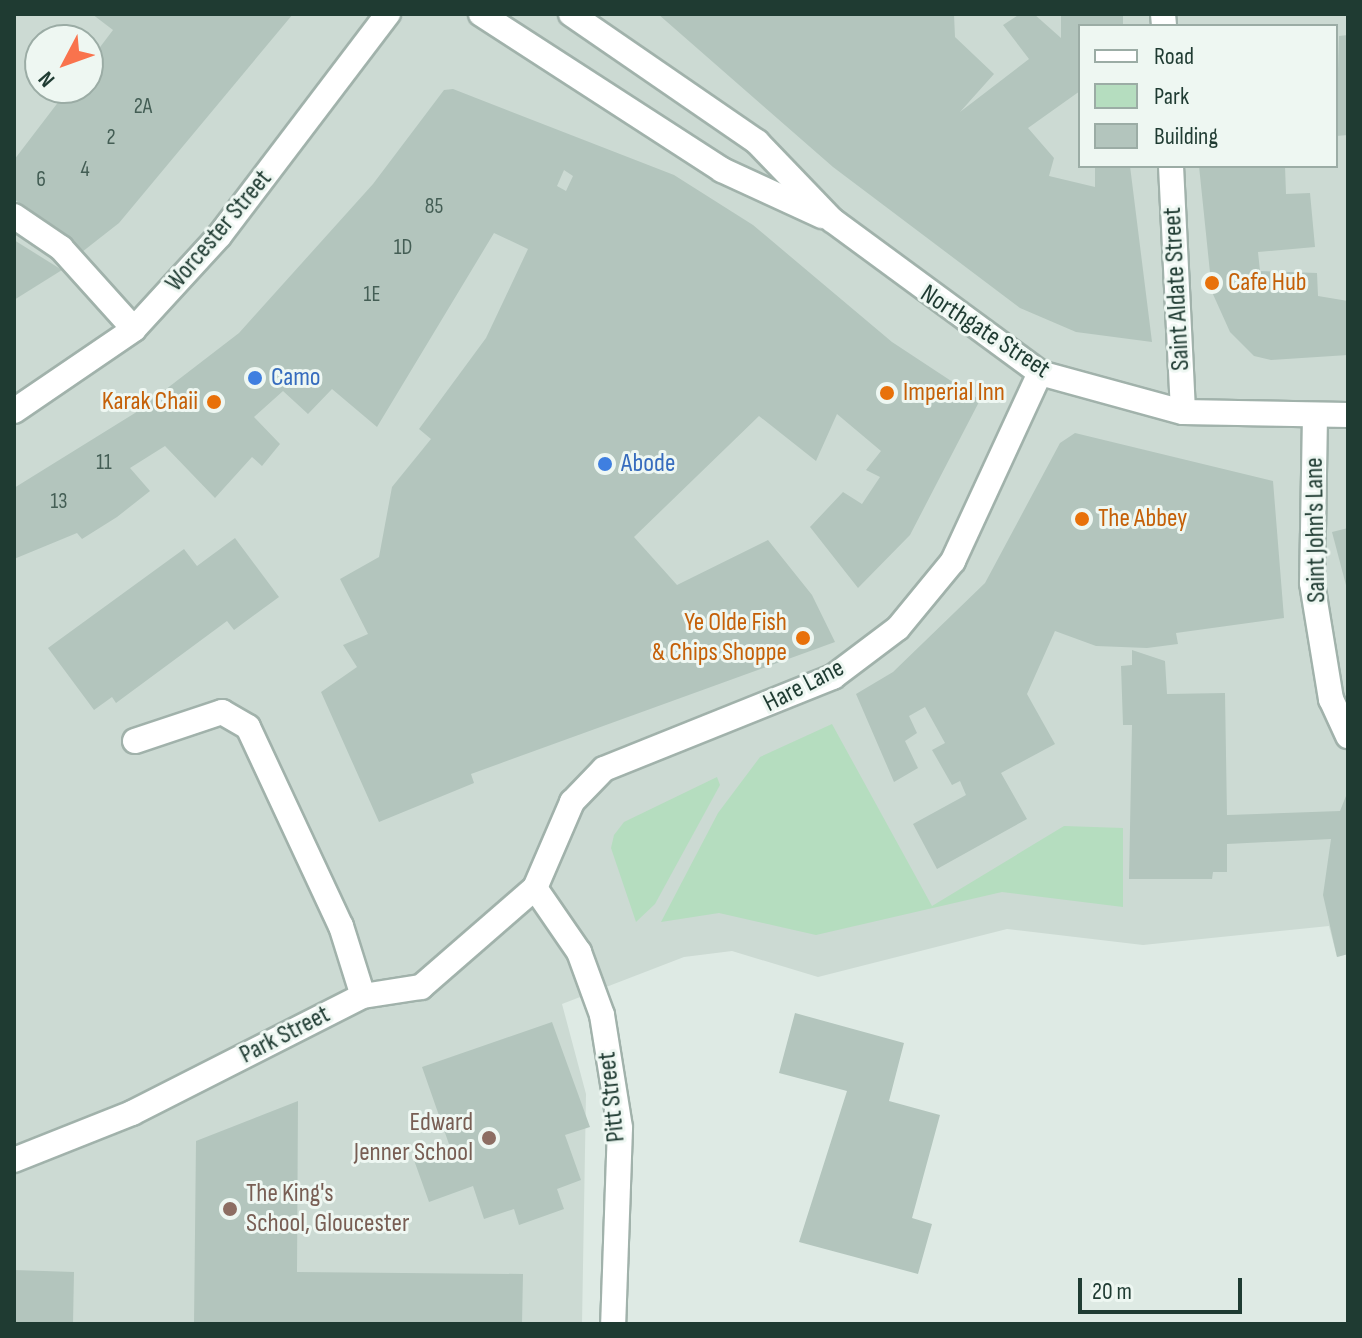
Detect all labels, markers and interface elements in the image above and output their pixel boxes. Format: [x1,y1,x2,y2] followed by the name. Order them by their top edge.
[24,24,104,104] north arrow
[1078,24,1338,168] legend
[1154,42,1194,71] text: Road
[33,65,61,92] text: N
[1154,82,1189,111] text: Park
[134,94,152,120] house number: 2A
[1154,122,1218,151] text: Building
[106,125,116,151] house number: 2
[80,157,90,183] house number: 4
[159,164,279,298] street label: Worcester Street
[36,167,46,193] house number: 6
[425,194,443,220] house number: 85
[1157,206,1197,372] street label: Saint Aldate Street
[394,235,412,261] house number: 1D
[1228,267,1307,299] place label: Cafe Hub
[1203,274,1221,292] marker: Cafe Hub
[914,279,1056,385] street label: Northgate Street
[364,282,380,308] house number: 1E
[271,362,321,394] place label: Camo
[246,369,264,387] marker: Camo
[903,377,1005,409] place label: Imperial Inn
[878,384,896,402] marker: Imperial Inn
[102,386,198,418] place label: Karak Chaii
[205,393,223,411] marker: Karak Chaii
[621,448,675,480] place label: Abode
[96,450,112,476] house number: 11
[596,455,614,473] marker: Abode
[1299,457,1333,603] street label: Saint John's Lane
[51,489,67,515] house number: 13
[1098,503,1187,535] place label: The Abbey
[1073,510,1091,528] marker: The Abbey
[652,607,787,668] place label: Ye Olde Fish & Chips Shoppe
[794,629,812,647] marker: Ye Olde Fish & Chips Shoppe
[759,653,849,719] street label: Hare Lane
[235,999,335,1071] street label: Park Street
[592,1050,632,1144] street label: Pitt Street
[354,1107,473,1168] place label: Edward Jenner School
[480,1129,498,1147] marker: Edward Jenner School
[246,1178,409,1240] place label: The King's School, Gloucester
[221,1200,239,1218] marker: The King's School, Gloucester
[1082,1262,1246,1312] scale bar
[1092,1277,1132,1306] text: 20 m

